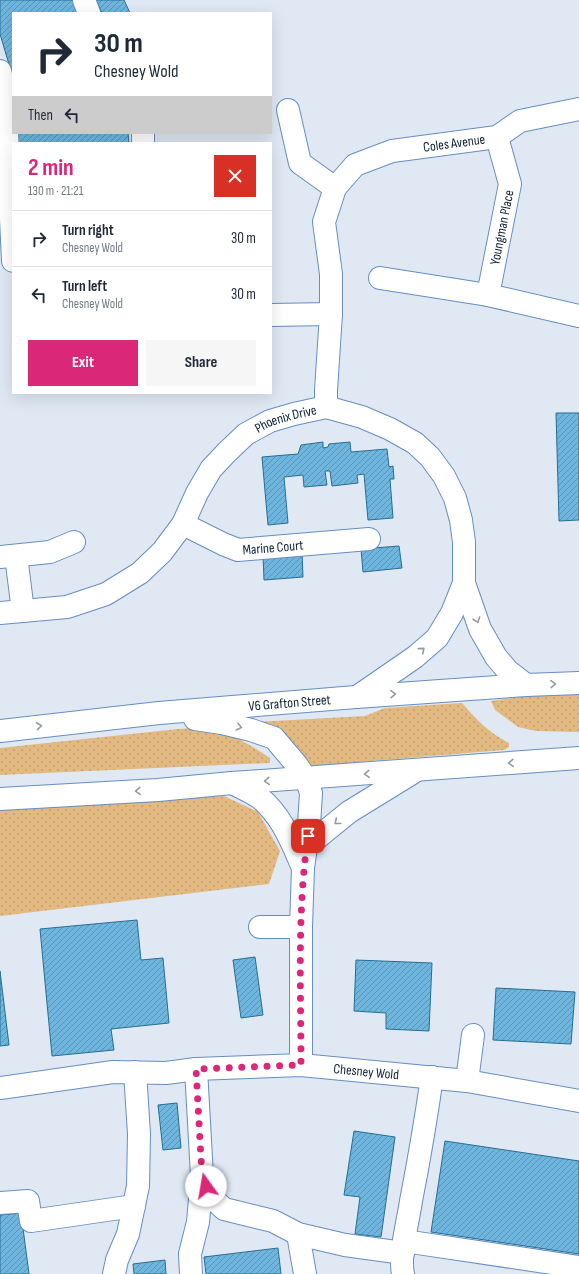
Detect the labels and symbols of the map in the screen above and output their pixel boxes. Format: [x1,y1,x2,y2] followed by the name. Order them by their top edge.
[422,131,486,156] street label: Coles Avenue
[486,188,518,266] street label: Youngman Place
[252,401,318,437] street label: Phoenix Drive
[242,537,304,559] street label: Marine Court
[472,617,481,624] one-way arrow
[418,648,425,655] one-way arrow
[550,680,556,688] one-way arrow
[390,690,396,699] one-way arrow
[248,691,331,715] street label: V6 Grafton Street
[36,722,42,731] one-way arrow
[236,722,242,730] one-way arrow
[508,759,514,768] one-way arrow
[364,769,370,778] one-way arrow
[264,776,270,785] one-way arrow
[135,787,141,796] one-way arrow
[334,817,342,824] one-way arrow
[291,819,325,853] pin
[333,1060,400,1083] street label: Chesney Wold
[185,1165,227,1207] position arrow

